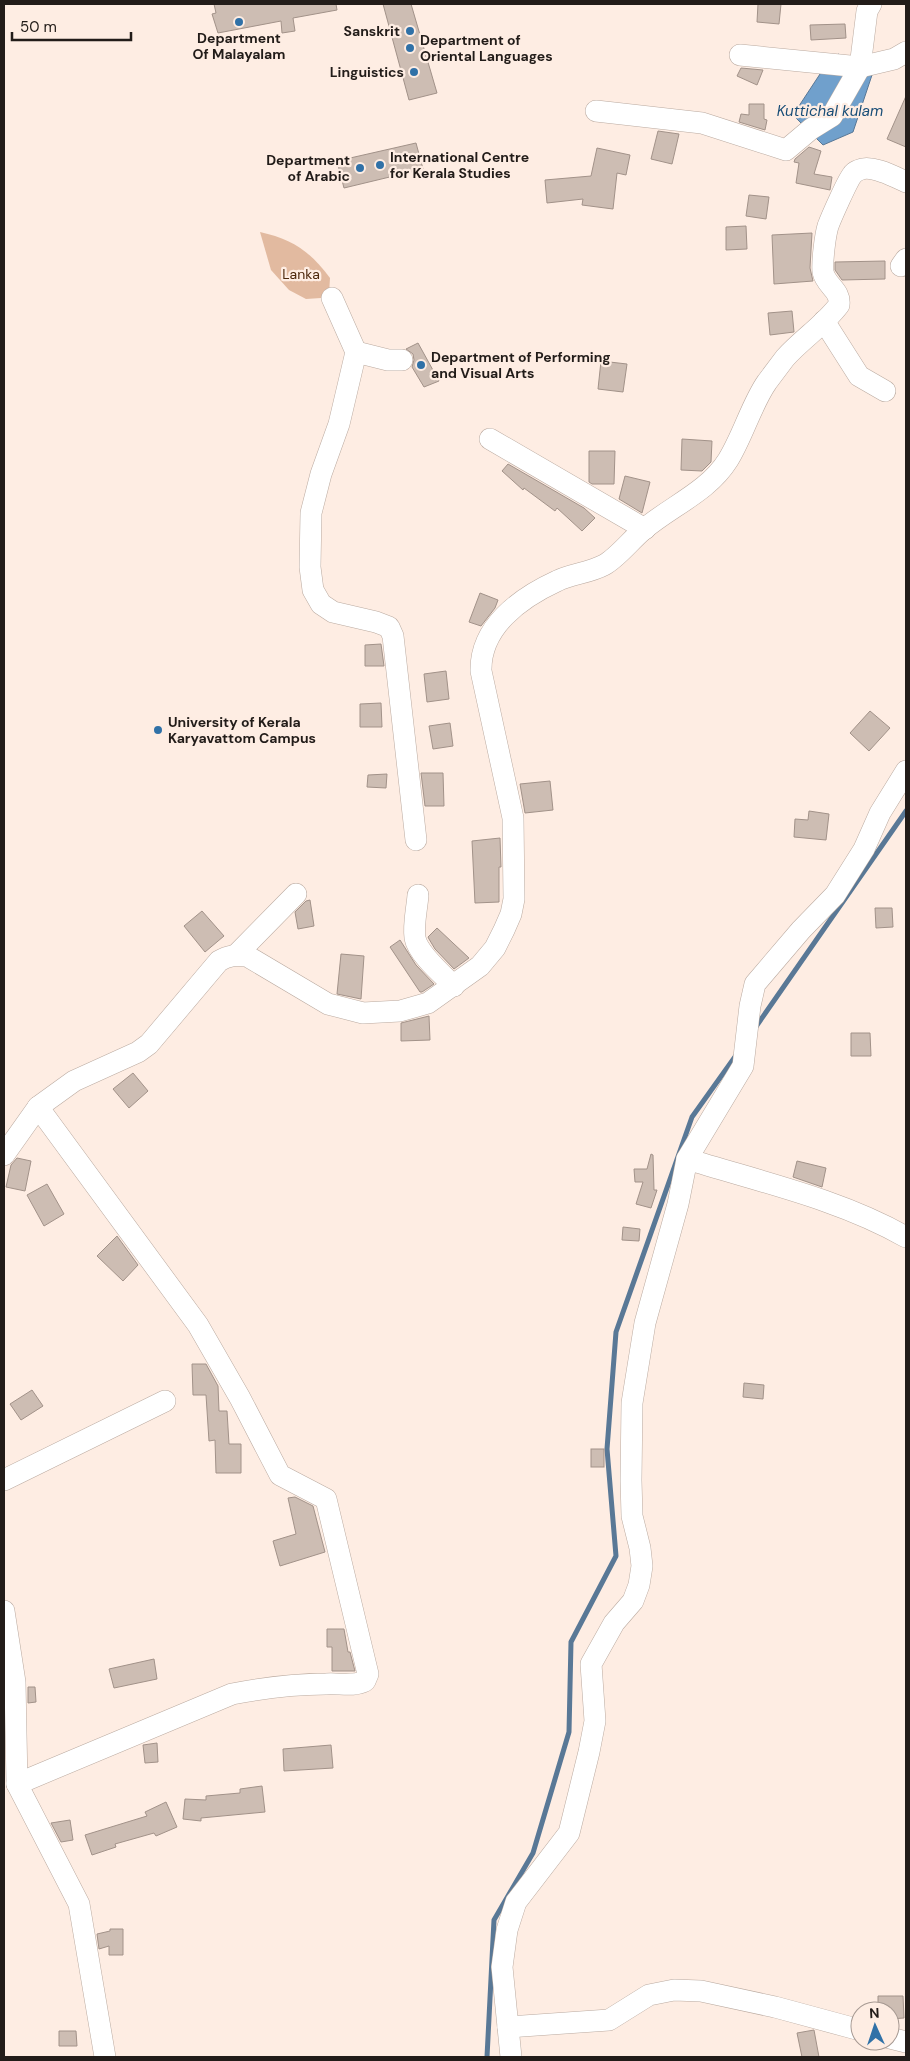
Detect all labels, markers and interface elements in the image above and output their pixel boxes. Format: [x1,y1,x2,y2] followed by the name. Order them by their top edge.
[12,10,131,42] scale bar
[233,16,245,28] marker: Department Of Malayalam
[20,17,57,37] text: 50 m
[344,22,400,40] place label: Sanskrit
[404,25,416,37] marker: Sanskrit
[193,29,285,63] place label: Department Of Malayalam
[420,31,553,65] place label: Department of Oriental Languages
[404,42,416,54] marker: Department of Oriental Languages
[330,63,404,81] place label: Linguistics
[408,66,420,78] marker: Linguistics
[777,101,883,121] water label: Kuttichal kulam
[390,148,529,182] place label: International Centre for Kerala Studies
[266,151,350,185] place label: Department of Arabic
[374,159,386,171] marker: International Centre for Kerala Studies
[354,162,366,174] marker: Department of Arabic
[282,265,320,283] park label: Lanka
[431,348,611,382] place label: Department of Performing and Visual Arts
[415,359,427,371] marker: Department of Performing and Visual Arts
[168,713,316,747] place label: University of Kerala Karyavattom Campus
[152,724,164,736] marker: University of Kerala Karyavattom Campus
[850,2001,900,2051] north arrow
[869,2004,880,2022] text: N

